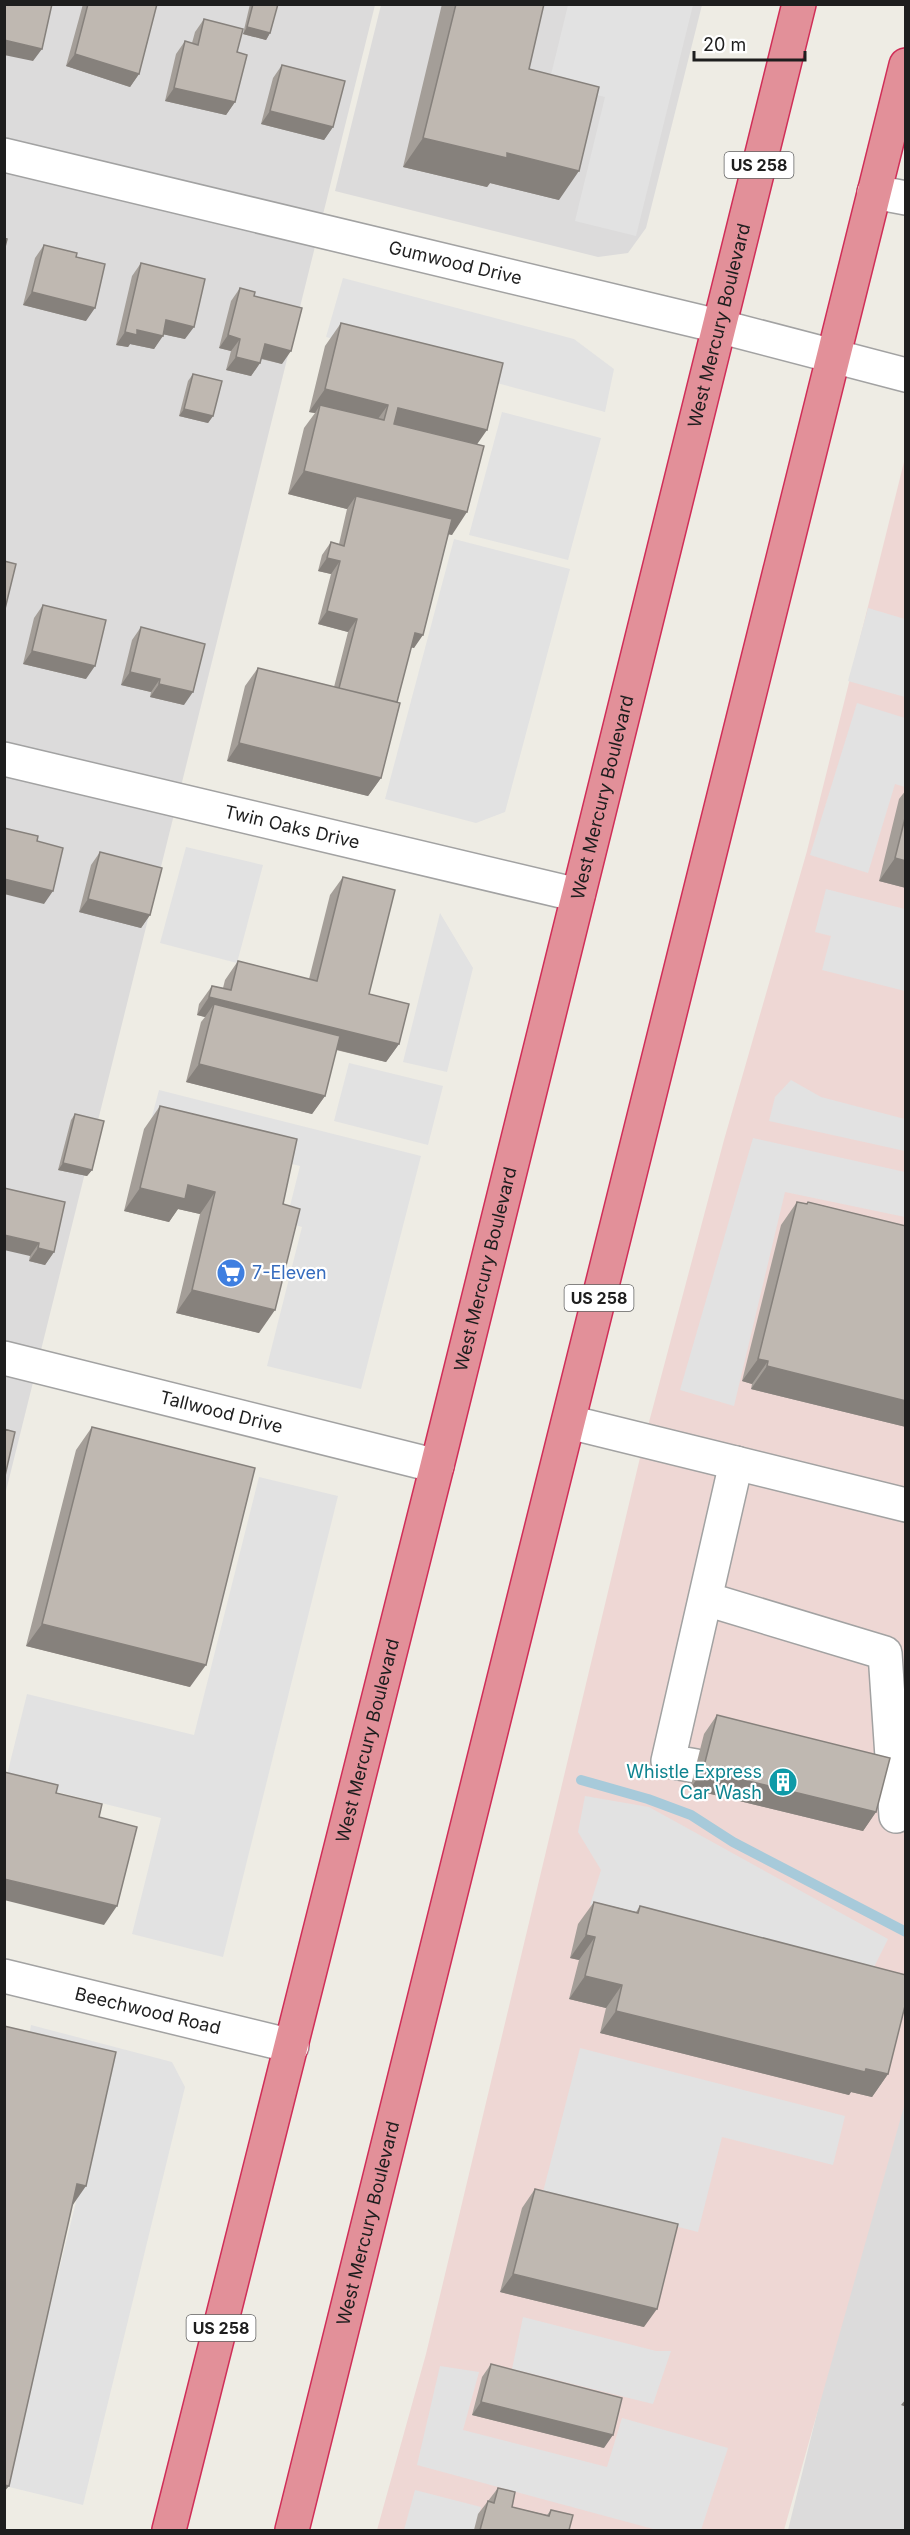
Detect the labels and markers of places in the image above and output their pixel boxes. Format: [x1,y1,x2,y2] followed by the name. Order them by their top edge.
[215,1257,247,1289] supermarket icon: 7-Eleven
[252,1262,327,1283] place label: 7-Eleven
[626,1761,762,1803] place label: Whistle Express Car Wash
[767,1766,799,1798] building icon: Whistle Express Car Wash

